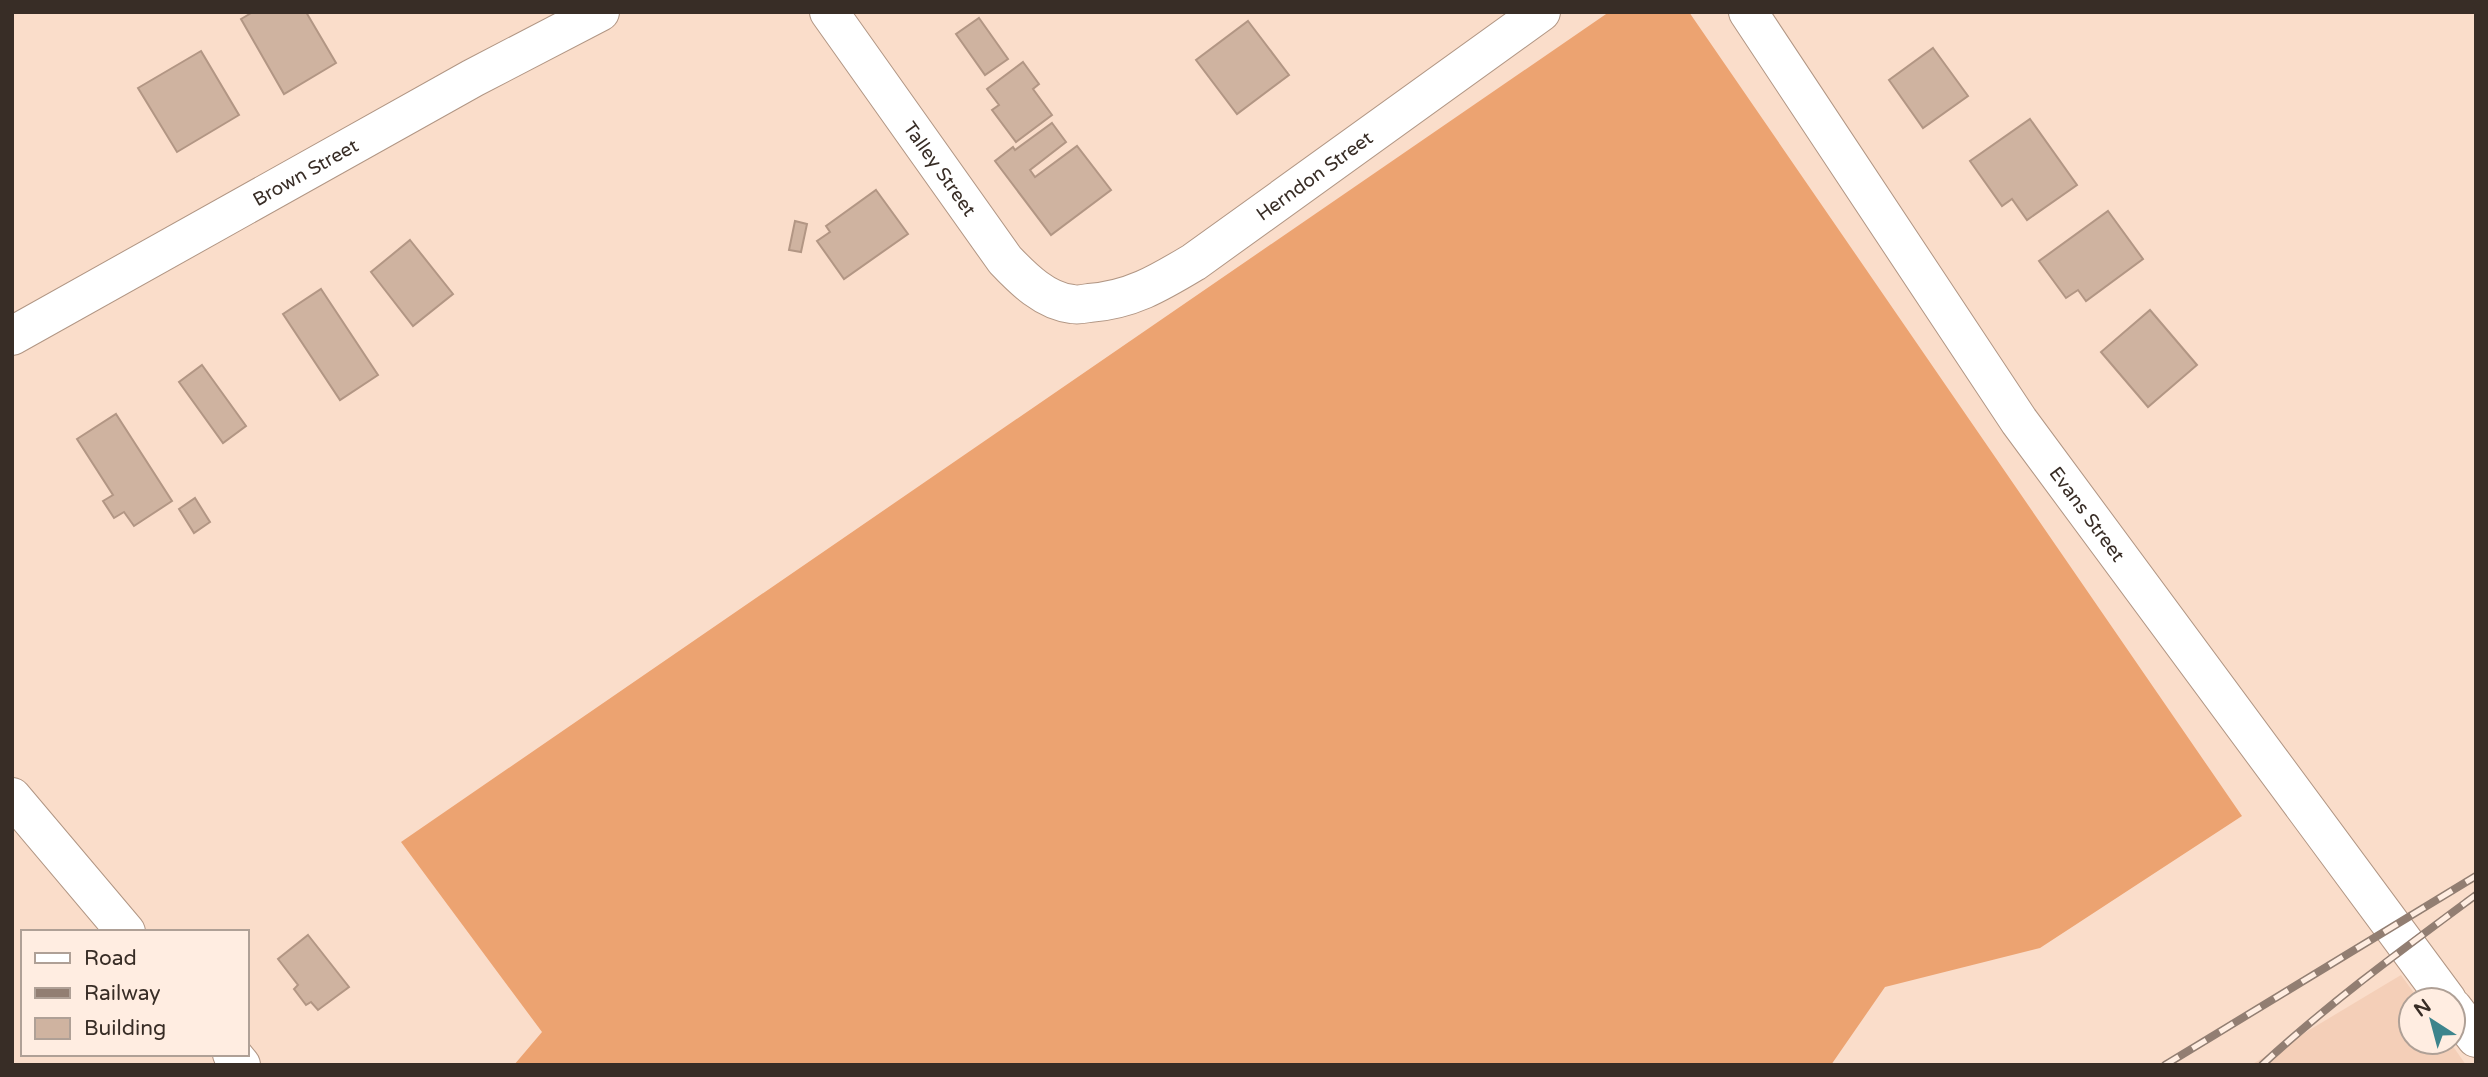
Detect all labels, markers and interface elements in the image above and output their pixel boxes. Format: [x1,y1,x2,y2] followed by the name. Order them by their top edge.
[898,118,980,221] street label: Talley Street
[1252,127,1377,226] street label: Herndon Street
[249,135,362,211] street label: Brown Street
[2044,463,2129,566] street label: Evans Street
[21,930,248,1056] legend
[84,946,137,971] text: Road
[84,981,161,1006] text: Railway
[2397,986,2467,1056] north arrow
[2410,995,2435,1021] text: N
[84,1016,166,1041] text: Building

